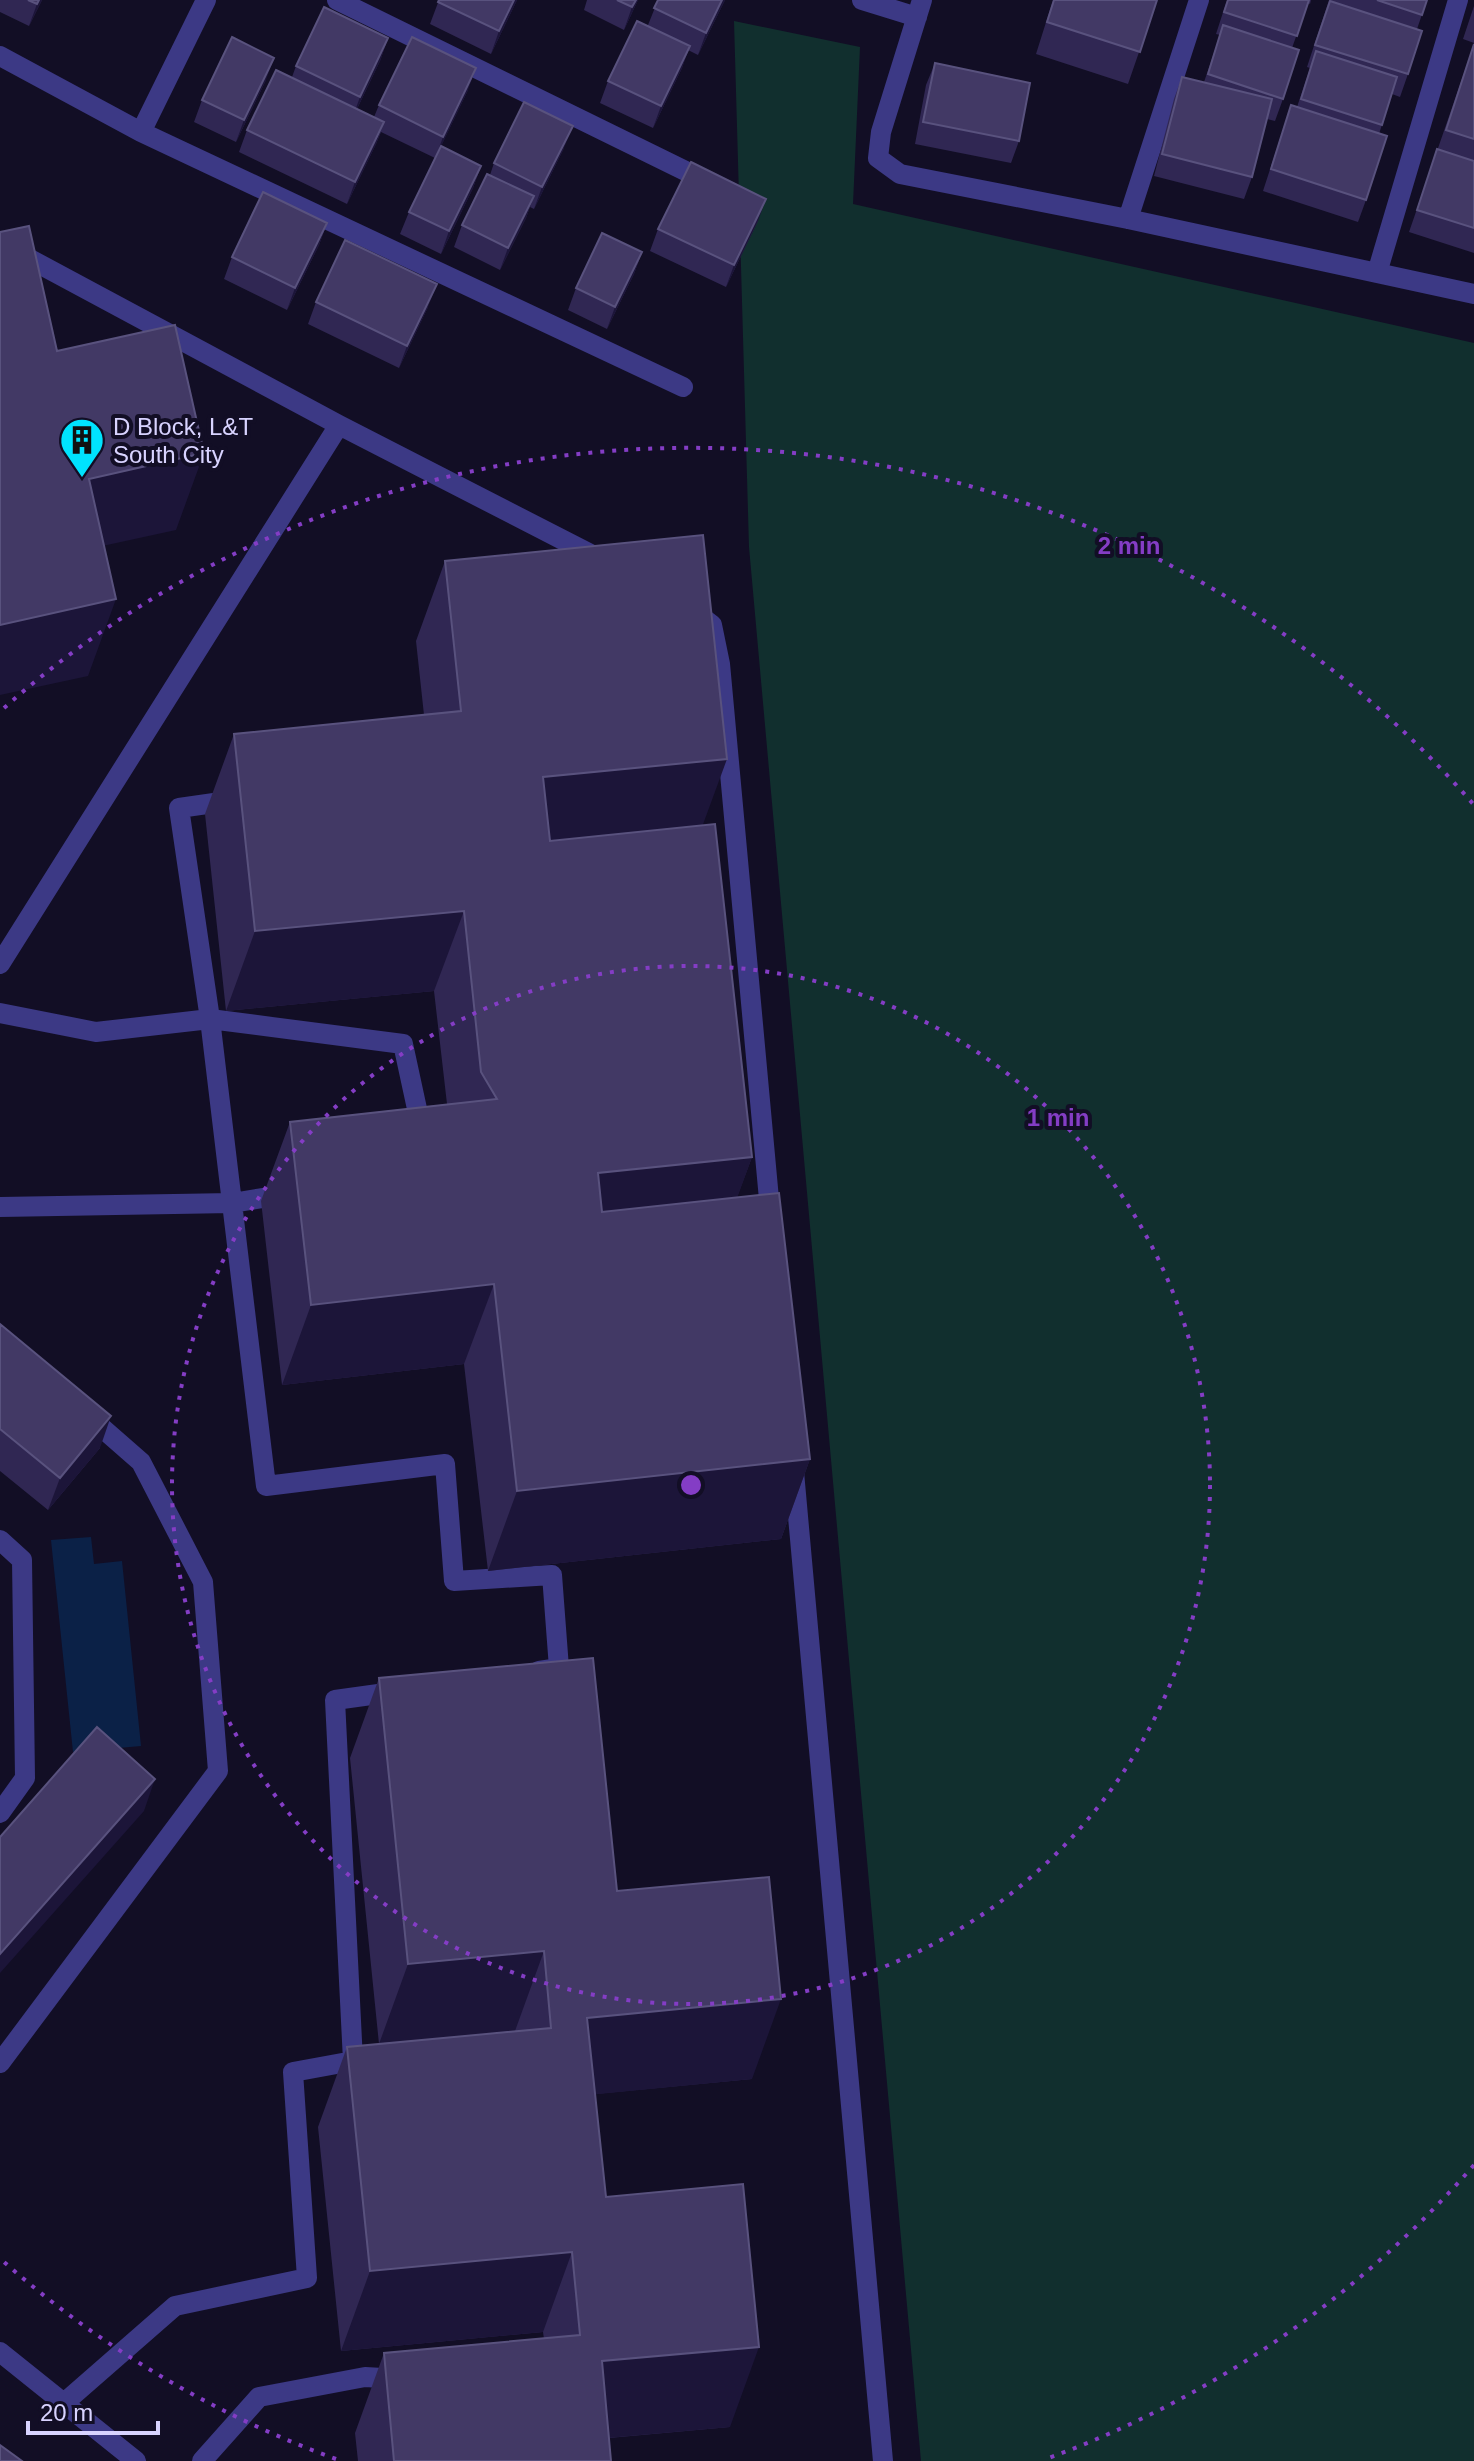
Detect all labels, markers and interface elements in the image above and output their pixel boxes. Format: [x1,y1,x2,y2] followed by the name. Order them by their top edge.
[113,413,253,468] place label: D Block, L&T South City
[58,416,106,479] building icon: D Block, L&T South City
[1098,532,1160,559] text: 2 min
[1027,1104,1089,1131] text: 1 min
[677,1471,705,1499] centre of rings
[28,2385,158,2435] scale bar
[40,2399,93,2426] text: 20 m

